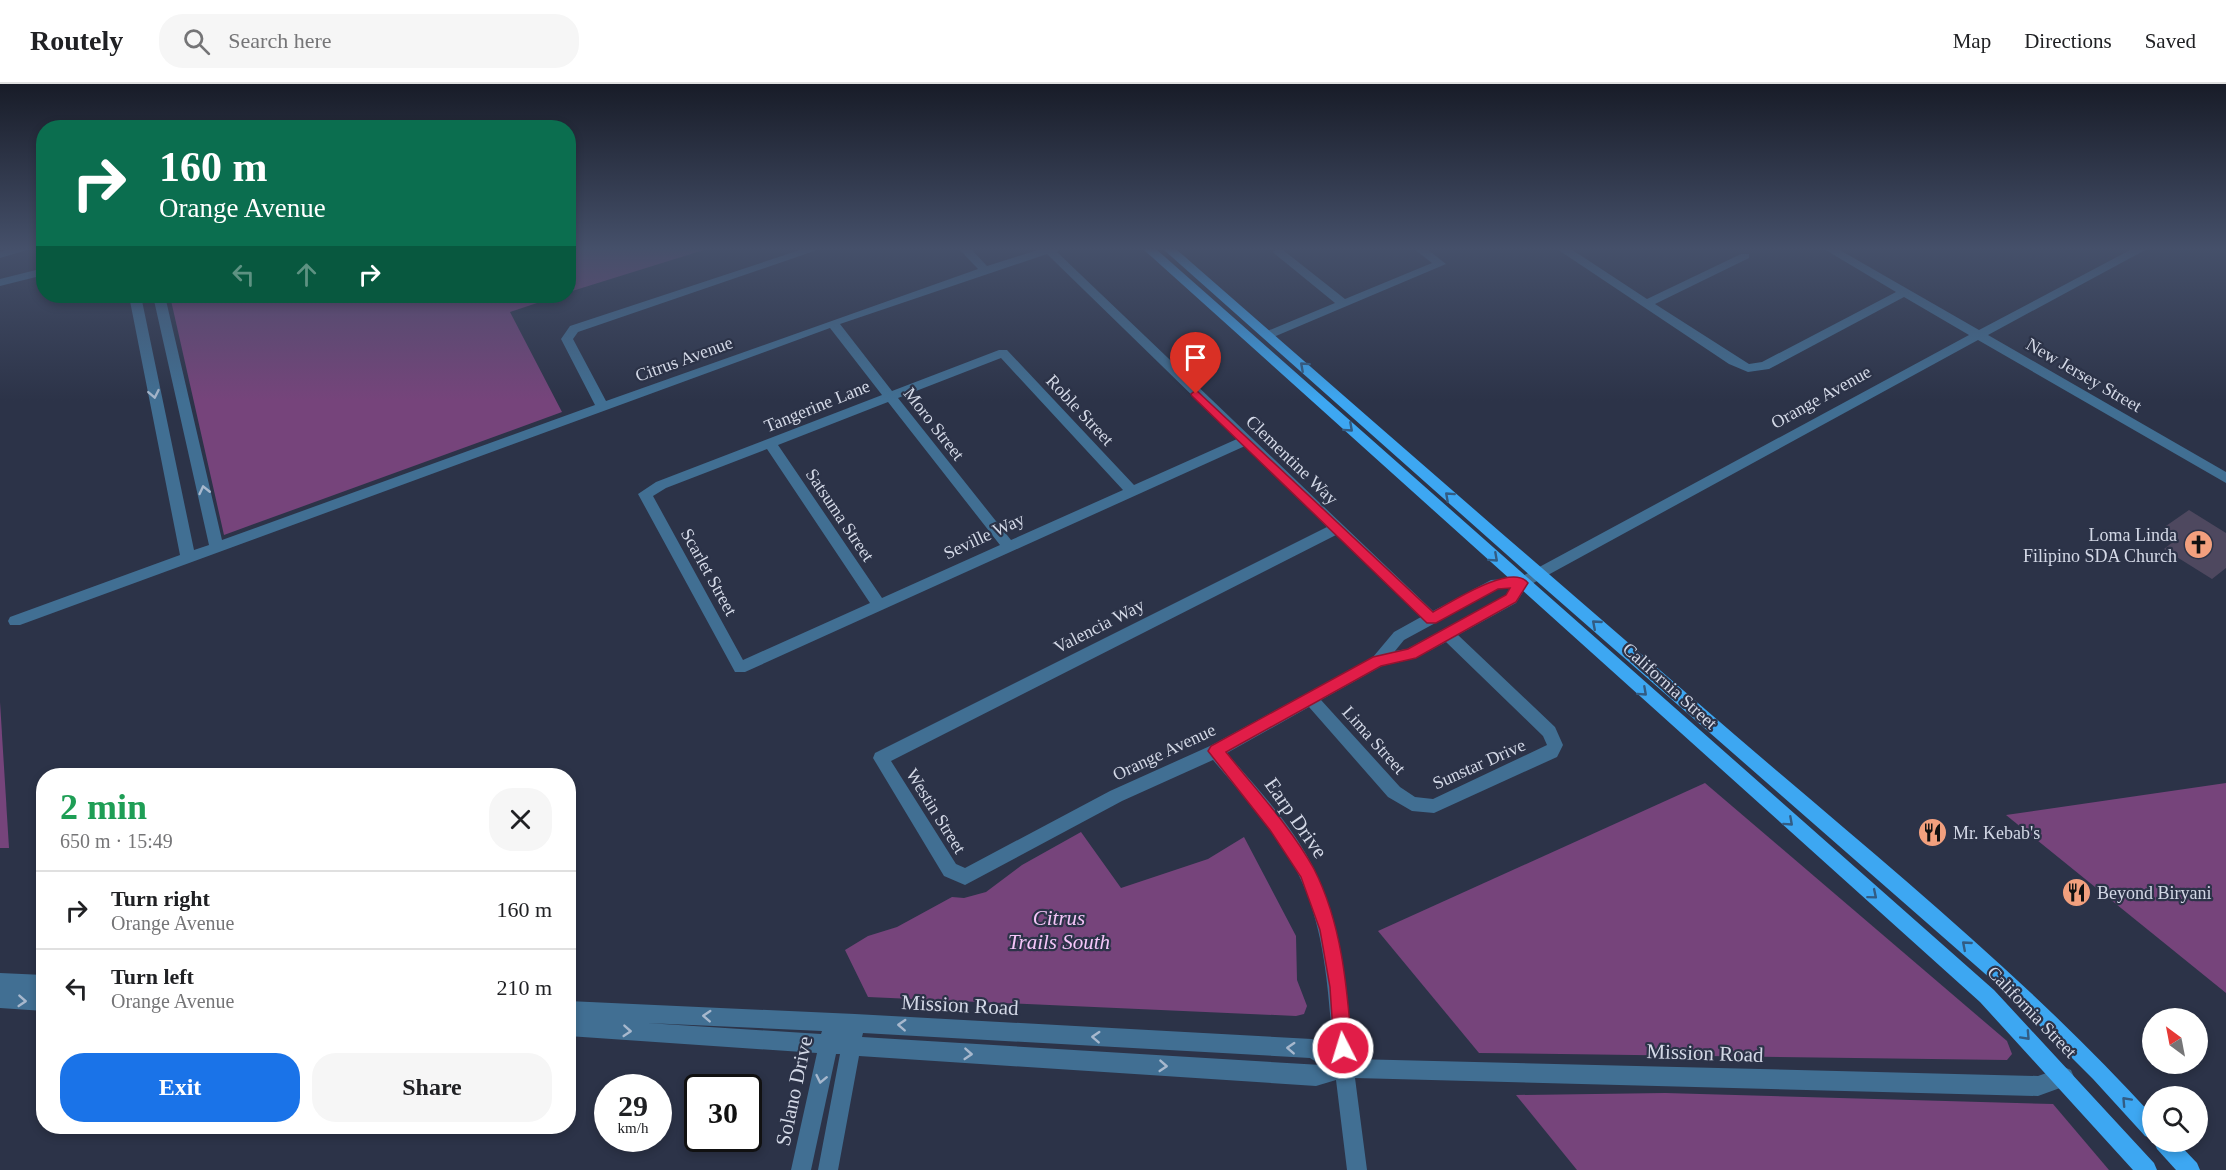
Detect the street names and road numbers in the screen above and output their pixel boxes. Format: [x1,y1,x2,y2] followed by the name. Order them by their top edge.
[633,332,735,386] street label: Citrus Avenue
[2023,334,2145,416] street label: New Jersey Street
[1768,361,1874,433] street label: Orange Avenue
[1042,370,1118,450] street label: Roble Street
[761,376,873,436] street label: Tangerine Lane
[899,384,969,464] street label: Moro Street
[1242,411,1342,509] street label: Clementine Way
[802,465,878,565] street label: Satsuma Street
[940,509,1028,563] street label: Seville Way
[677,525,741,619] street label: Scarlet Street
[1050,595,1148,657] street label: Valencia Way
[1619,639,1721,733] street label: California Street
[1338,702,1410,778] street label: Lima Street
[1109,719,1219,785] street label: Orange Avenue
[1429,735,1529,793] street label: Sunstar Drive
[902,765,970,857] street label: Westin Street
[1260,773,1332,863] street label: Earp Drive
[1983,962,2081,1062] street label: California Street
[901,990,1020,1020] street label: Mission Road
[771,1034,817,1148] street label: Solano Drive
[1646,1039,1765,1067] street label: Mission Road

